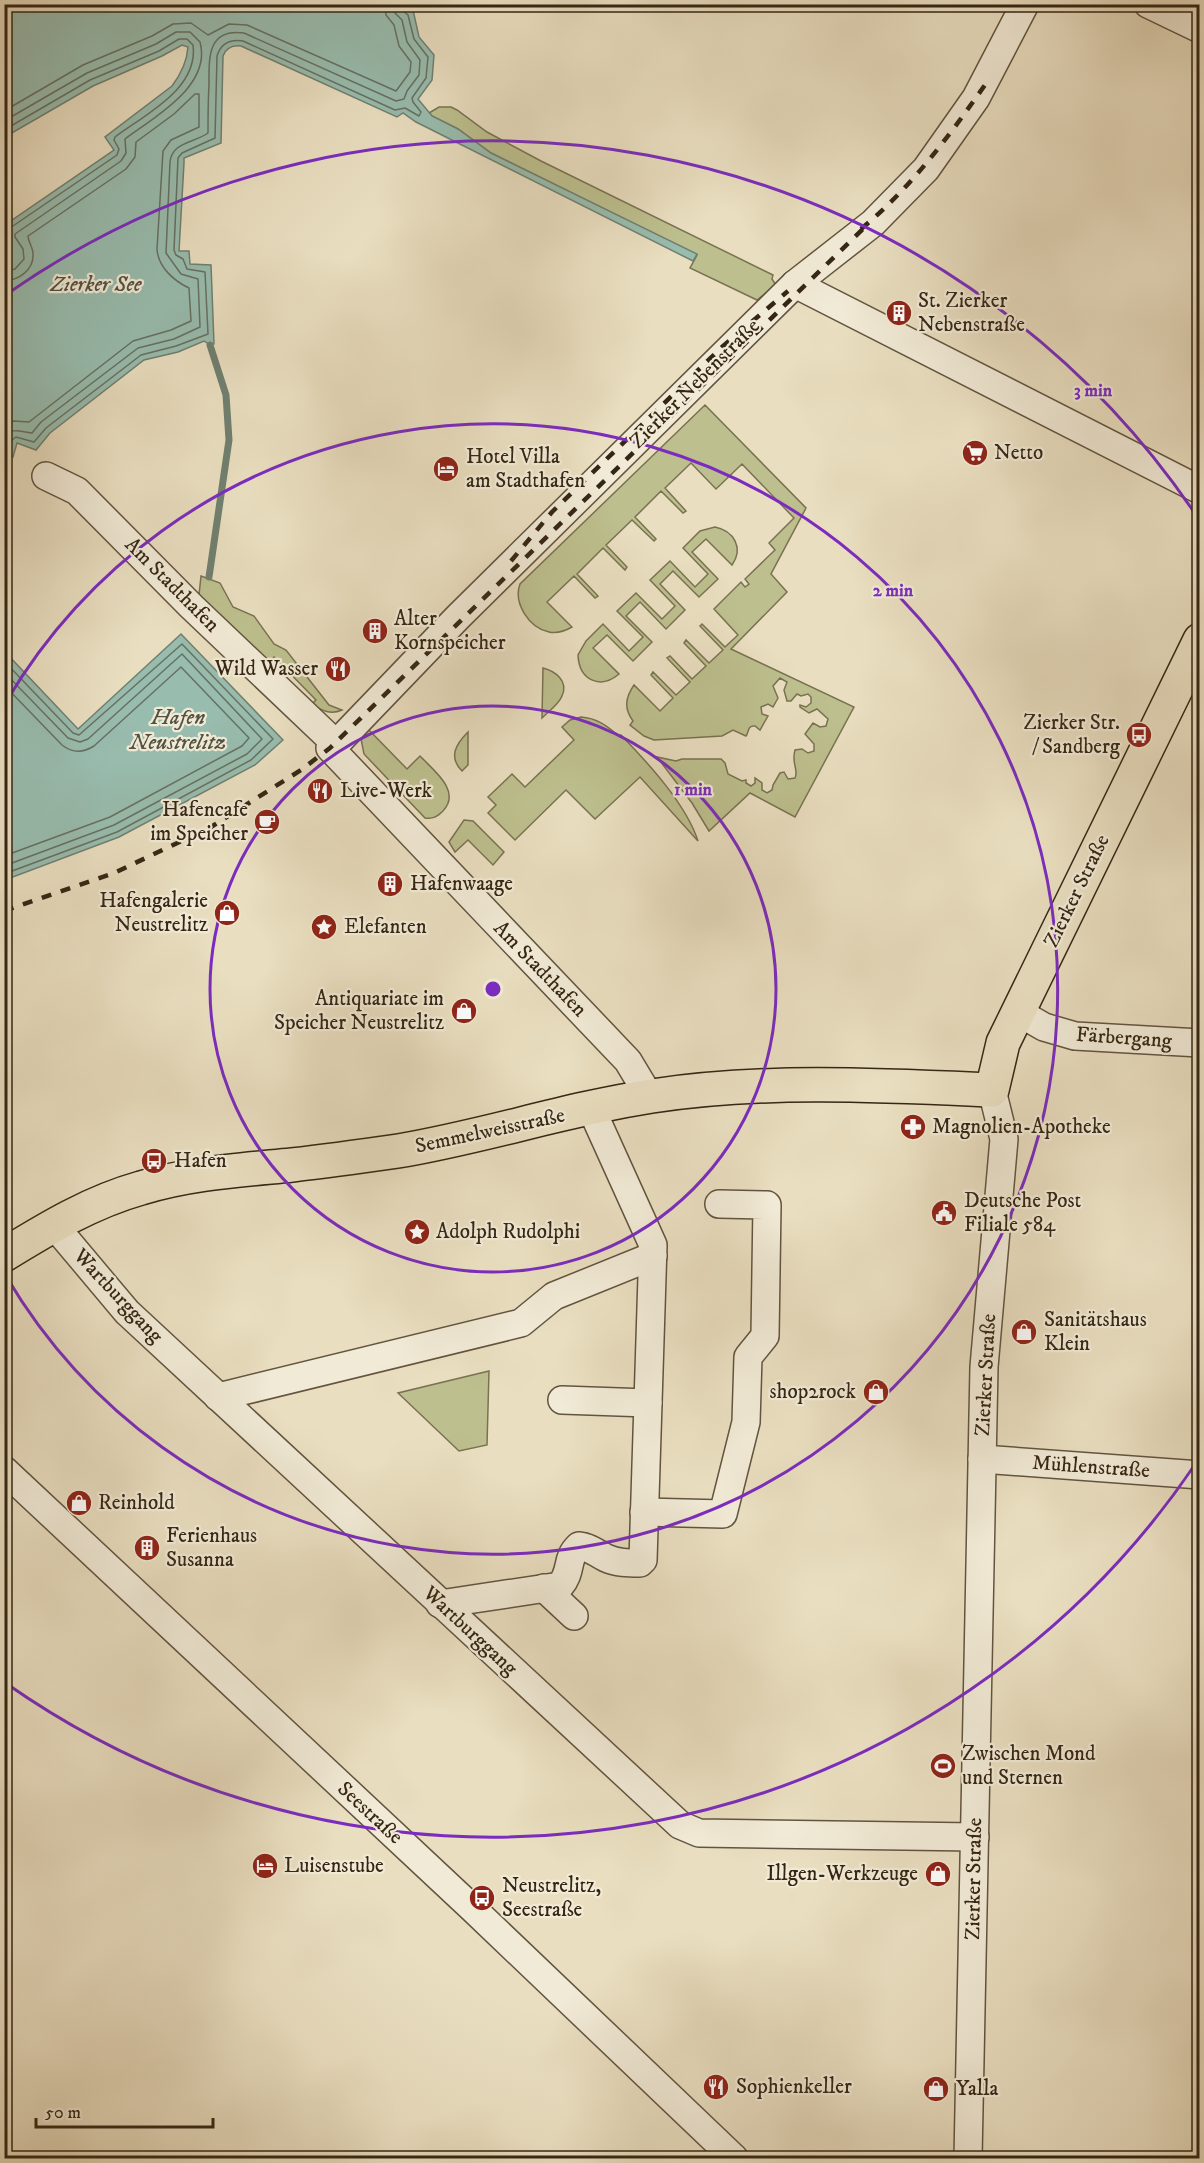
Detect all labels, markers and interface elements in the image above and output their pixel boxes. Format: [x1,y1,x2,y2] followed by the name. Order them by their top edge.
[50,271,142,298] water label: Zierker See
[918,288,1025,338] place label: St. Zierker Nebenstraße
[884,298,914,328] building icon: St. Zierker Nebenstraße
[624,313,766,455] street label: Zierker Nebenstraße
[1074,380,1113,402] text: 3 min
[960,438,990,468] supermarket icon: Netto
[994,440,1043,466] place label: Netto
[466,444,585,494] place label: Hotel Villa am Stadthafen
[431,454,461,484] hotel icon: Hotel Villa am Stadthafen
[119,532,225,638] street label: Am Stadthafen
[873,580,914,602] text: 2 min
[394,606,506,656] place label: Alter Kornspeicher
[360,616,390,646] building icon: Alter Kornspeicher
[323,654,353,684] restaurant icon: Wild Wasser
[214,656,318,682] place label: Wild Wasser
[128,704,226,756] water label: Hafen Neustrelitz
[1023,710,1121,760] place label: Zierker Str. / Sandberg
[1124,720,1154,750] bus stop icon: Zierker Str. / Sandberg
[305,776,335,806] restaurant icon: Live-Werk
[340,778,433,804] place label: Live-Werk
[674,779,713,801] text: 1 min
[150,797,248,847] place label: Hafencafe im Speicher
[252,807,282,837] cafe icon: Hafencafe im Speicher
[1038,830,1116,952] street label: Zierker Straße
[375,869,405,899] building icon: Hafenwaage
[410,871,513,897] place label: Hafenwaage
[99,888,208,938] place label: Hafengalerie Neustrelitz
[212,898,242,928] shop icon: Hafengalerie Neustrelitz
[309,912,339,942] place icon: Elefanten
[344,914,427,940] place label: Elefanten
[488,915,592,1023] street label: Am Stadthafen
[483,979,503,999] centre of rings
[274,986,444,1036] place label: Antiquariate im Speicher Neustrelitz
[449,996,479,1026] shop icon: Antiquariate im Speicher Neustrelitz
[1075,1022,1174,1054] street label: Färbergang
[413,1102,568,1160] street label: Semmelweisstraße
[898,1112,928,1142] pharmacy icon: Magnolien-Apotheke
[932,1114,1111,1140] place label: Magnolien-Apotheke
[139,1146,169,1176] bus stop icon: Hafen
[174,1148,227,1174] place label: Hafen
[964,1188,1081,1238] place label: Deutsche Post Filiale 584
[929,1198,959,1228] public building icon: Deutsche Post Filiale 584
[402,1217,432,1247] place icon: Adolph Rudolphi
[436,1219,580,1245] place label: Adolph Rudolphi
[67,1243,169,1349] street label: Wartburggang
[1044,1307,1147,1357] place label: Sanitätshaus Klein
[970,1313,1002,1437] street label: Zierker Straße
[1009,1317,1039,1347] shop icon: Sanitätshaus Klein
[861,1377,891,1407] shop icon: shop2rock
[769,1379,857,1405] place label: shop2rock
[1031,1450,1151,1484] street label: Mühlenstraße
[64,1488,94,1518] shop icon: Reinhold
[98,1490,175,1516] place label: Reinhold
[166,1523,257,1573] place label: Ferienhaus Susanna
[132,1533,162,1563] building icon: Ferienhaus Susanna
[417,1580,523,1682] street label: Wartburggang
[962,1741,1096,1791] place label: Zwischen Mond und Sternen
[928,1751,958,1781] sports icon: Zwischen Mond und Sternen
[332,1776,408,1850] street label: Seestraße
[960,1817,988,1940] street label: Zierker Straße
[250,1851,280,1881] hotel icon: Luisenstube
[284,1853,384,1879] place label: Luisenstube
[923,1859,953,1889] shop icon: Illgen-Werkzeuge
[766,1861,918,1887] place label: Illgen-Werkzeuge
[502,1873,601,1923] place label: Neustrelitz, Seestraße
[467,1883,497,1913] bus stop icon: Neustrelitz, Seestraße
[701,2072,731,2102] restaurant icon: Sophienkeller
[736,2074,852,2100] place label: Sophienkeller
[921,2074,951,2104] shop icon: Yalla
[956,2076,998,2102] place label: Yalla
[36,2091,213,2129] scale bar
[45,2102,81,2124] text: 50 m

